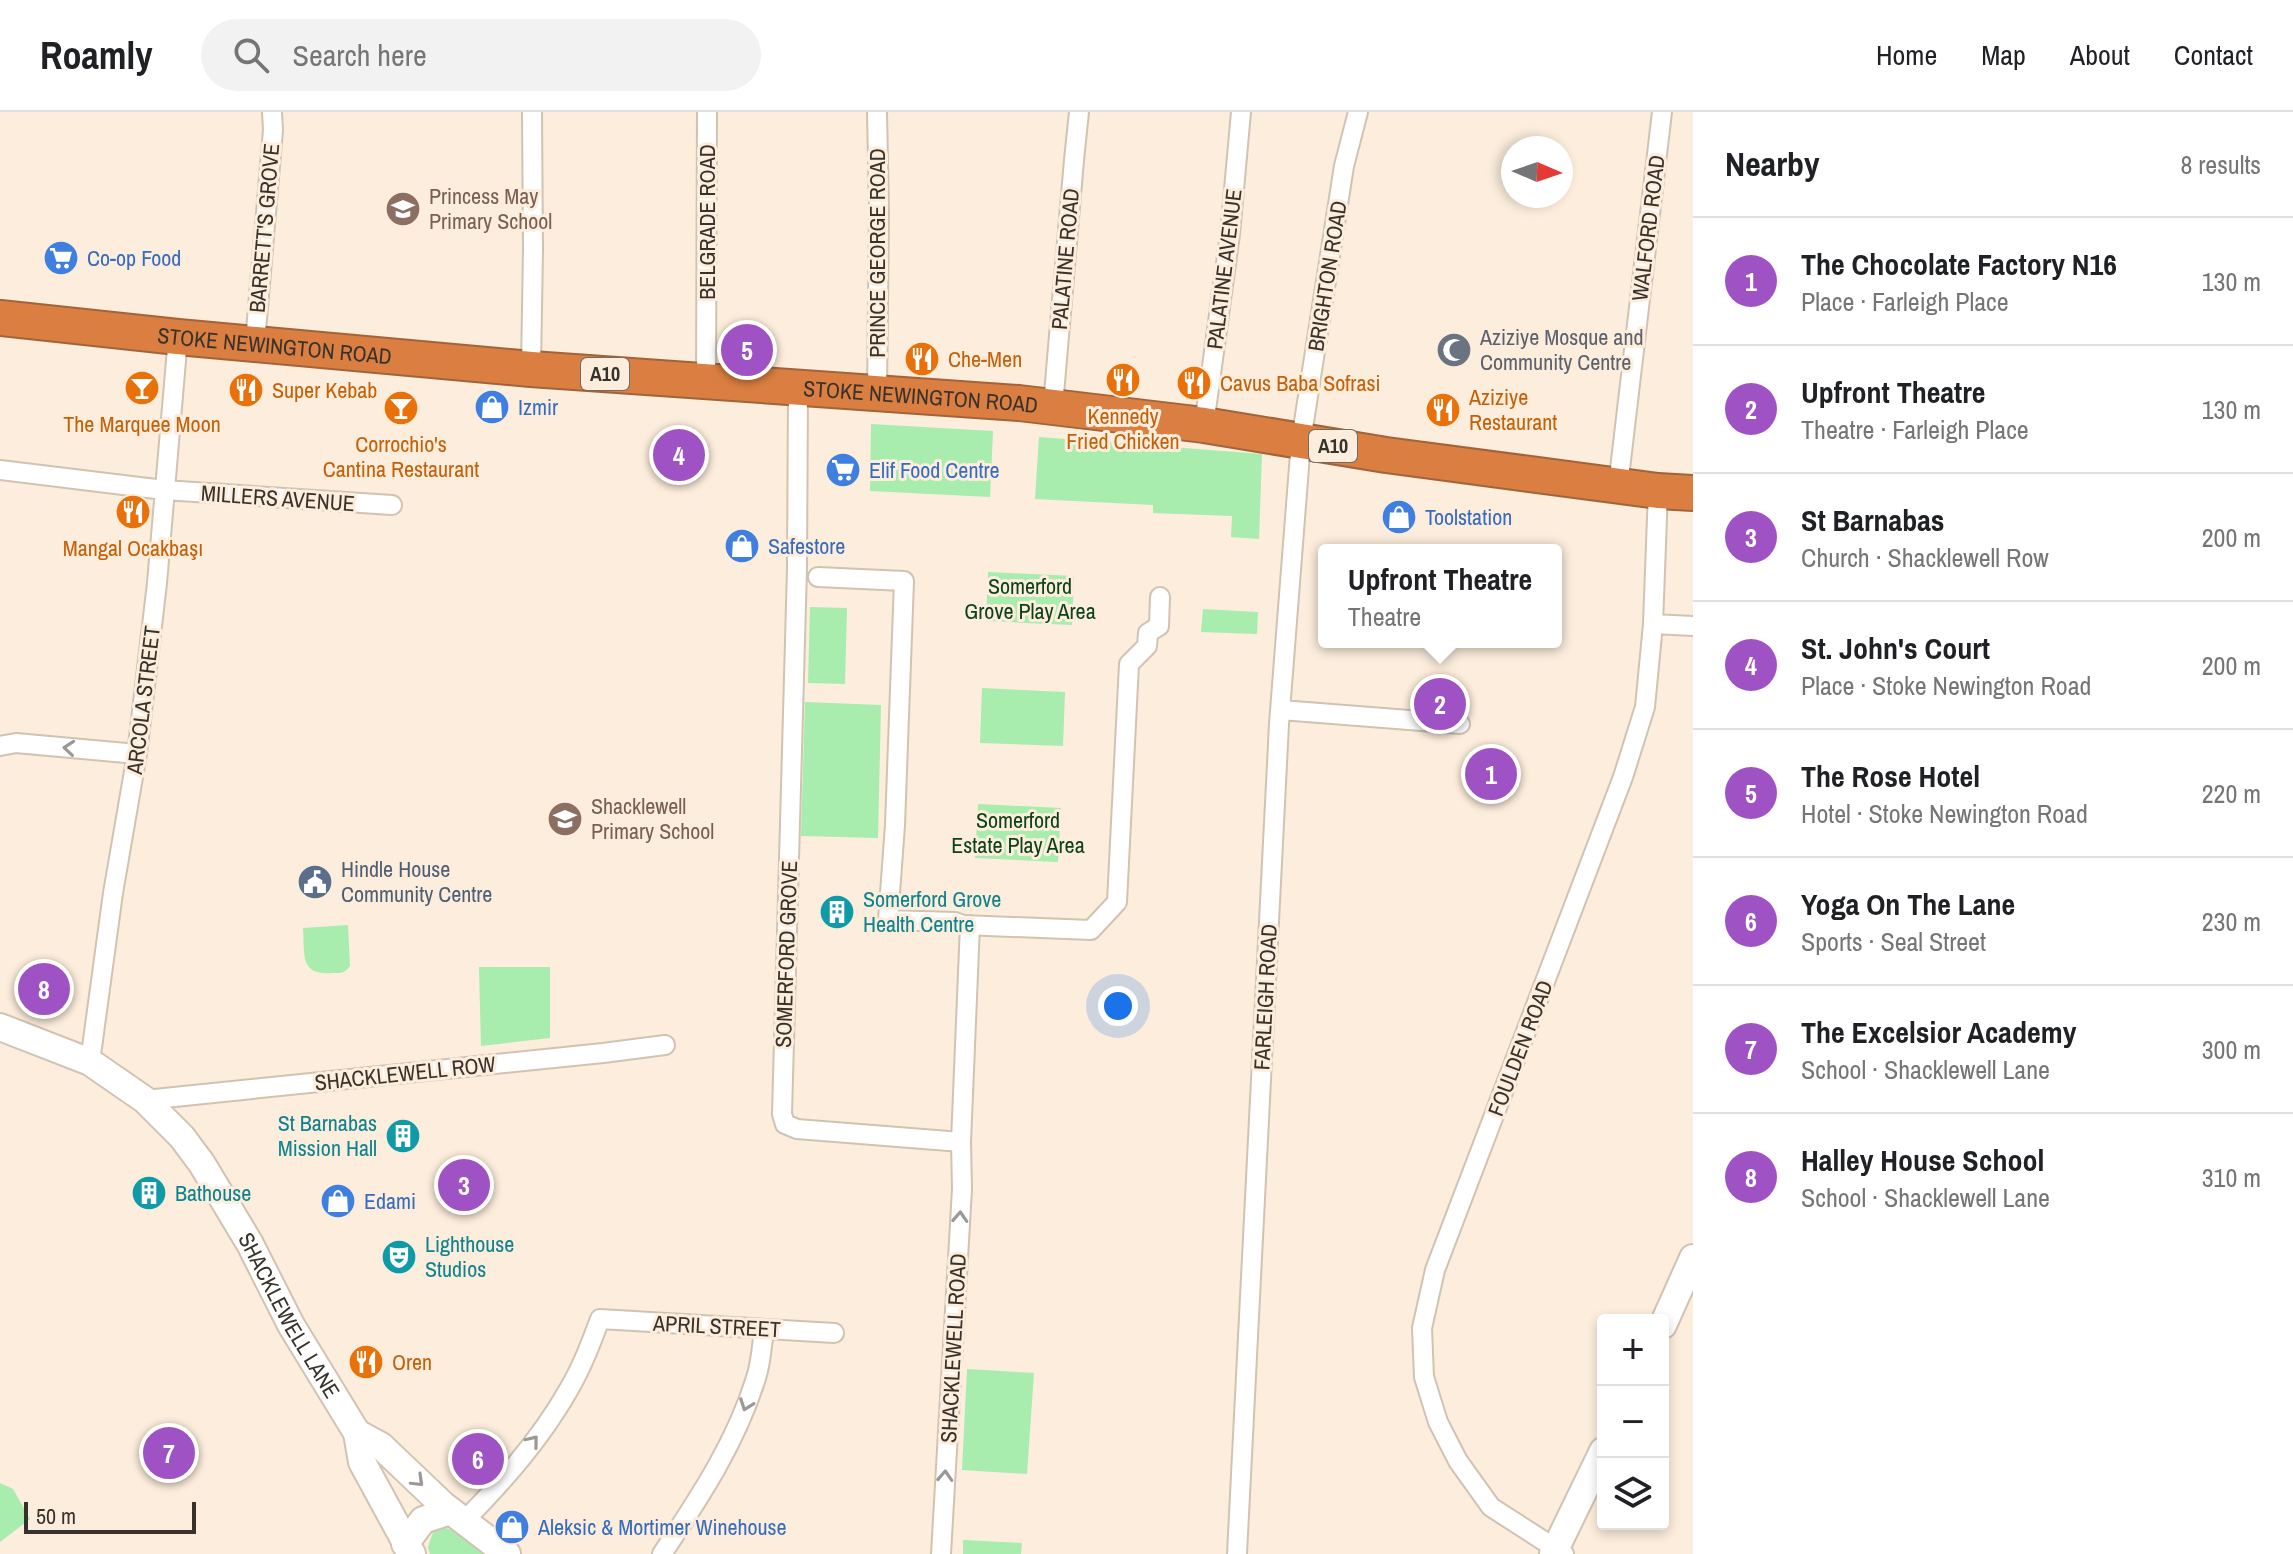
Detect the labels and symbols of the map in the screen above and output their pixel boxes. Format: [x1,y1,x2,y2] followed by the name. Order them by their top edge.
[1501,136,1573,208] north arrow
[242,142,286,314] street label: BARRETT'S GROVE
[692,144,722,300] street label: BELGRADE ROAD
[862,148,892,358] street label: PRINCE GEORGE ROAD
[1624,153,1672,303] street label: WALFORD ROAD
[429,181,552,236] place label: Princess May Primary School
[1044,187,1086,331] street label: PALATINE ROAD
[1199,187,1249,351] street label: PALATINE AVENUE
[384,190,422,228] school or university icon: Princess May Primary School
[1300,199,1354,353] street label: BRIGHTON ROAD
[42,239,80,277] supermarket icon: Co-op Food
[87,243,181,273] place label: Co-op Food
[156,320,393,371] street label: STOKE NEWINGTON ROAD
[721,320,773,380] pin: 5
[1479,322,1643,377] place label: Aziziye Mosque and Community Centre
[1435,331,1473,369] mosque icon: Aziziye Mosque and Community Centre
[903,340,941,378] restaurant icon: Che-Men
[948,344,1022,374] place label: Che-Men
[581,358,629,390] road number: A10
[1104,361,1142,399] restaurant icon: Kennedy Fried Chicken
[1175,364,1213,402] restaurant icon: Cavus Baba Sofrasi
[1220,368,1380,398] place label: Cavus Baba Sofrasi
[123,369,161,407] bar icon: The Marquee Moon
[227,371,265,409] restaurant icon: Super Kebab
[802,373,1040,420] street label: STOKE NEWINGTON ROAD
[272,375,377,405] place label: Super Kebab
[1468,382,1557,437] place label: Aziziye Restaurant
[473,388,511,426] shop icon: Izmir
[382,389,420,427] bar icon: Corrochio's Cantina Restaurant
[1424,391,1462,429] restaurant icon: Aziziye Restaurant
[518,392,558,422] place label: Izmir
[1066,401,1180,456] place label: Kennedy Fried Chicken
[63,409,221,439] place label: The Marquee Moon
[653,425,705,485] pin: 4
[323,429,479,484] place label: Corrochio's Cantina Restaurant
[1309,430,1357,462] road number: A10
[824,451,862,489] supermarket icon: Elif Food Centre
[869,455,999,485] place label: Elif Food Centre
[200,478,356,518] street label: MILLERS AVENUE
[114,493,152,531] restaurant icon: Mangal Ocakbaşı
[1380,498,1418,536] shop icon: Toolstation
[1425,502,1512,532] place label: Toolstation
[723,527,761,565] shop icon: Safestore
[768,531,845,561] place label: Safestore
[63,533,203,563] place label: Mangal Ocakbaşı
[964,571,1096,626] park label: Somerford Grove Play Area
[119,624,167,777] street label: ARCOLA STREET
[1414,674,1466,734] pin: 2
[62,740,75,757] one-way arrow
[1465,744,1517,804] pin: 1
[591,791,714,846] place label: Shacklewell Primary School
[546,800,584,838] school or university icon: Shacklewell Primary School
[951,805,1085,860] park label: Somerford Estate Play Area
[341,854,492,909] place label: Hindle House Community Centre
[768,860,804,1048] street label: SOMERFORD GROVE
[296,863,334,901] public building icon: Hindle House Community Centre
[863,884,1001,939] place label: Somerford Grove Health Centre
[818,893,856,931] building icon: Somerford Grove Health Centre
[1246,923,1284,1071] street label: FARLEIGH ROAD
[18,959,70,1019] pin: 8
[1480,976,1560,1120] street label: FOULDEN ROAD
[1098,986,1138,1026] your location
[313,1049,497,1097] street label: SHACKLEWELL ROW
[278,1108,377,1163] place label: St Barnabas Mission Hall
[384,1117,422,1155] building icon: St Barnabas Mission Hall
[438,1155,490,1215] pin: 3
[130,1174,168,1212] building icon: Bathouse
[175,1178,251,1208] place label: Bathouse
[319,1182,357,1220] shop icon: Edami
[364,1186,416,1216] place label: Edami
[951,1210,968,1223] one-way arrow
[231,1227,347,1404] street label: SHACKLEWELL LANE
[425,1229,514,1284] place label: Lighthouse Studios
[380,1238,418,1276] theatre icon: Lighthouse Studios
[933,1252,973,1444] street label: SHACKLEWELL ROAD
[651,1308,782,1344] street label: APRIL STREET
[347,1343,385,1381] restaurant icon: Oren
[392,1347,432,1377] place label: Oren
[739,1397,756,1411] one-way arrow
[143,1423,195,1483] pin: 7
[452,1429,504,1489] pin: 6
[523,1436,538,1450] one-way arrow
[937,1469,954,1482] one-way arrow
[409,1472,423,1486] one-way arrow
[24,1498,196,1534] scale bar
[493,1508,531,1546] shop icon: Aleksic & Mortimer Winehouse
[537,1512,787,1542] place label: Aleksic & Mortimer Winehouse

